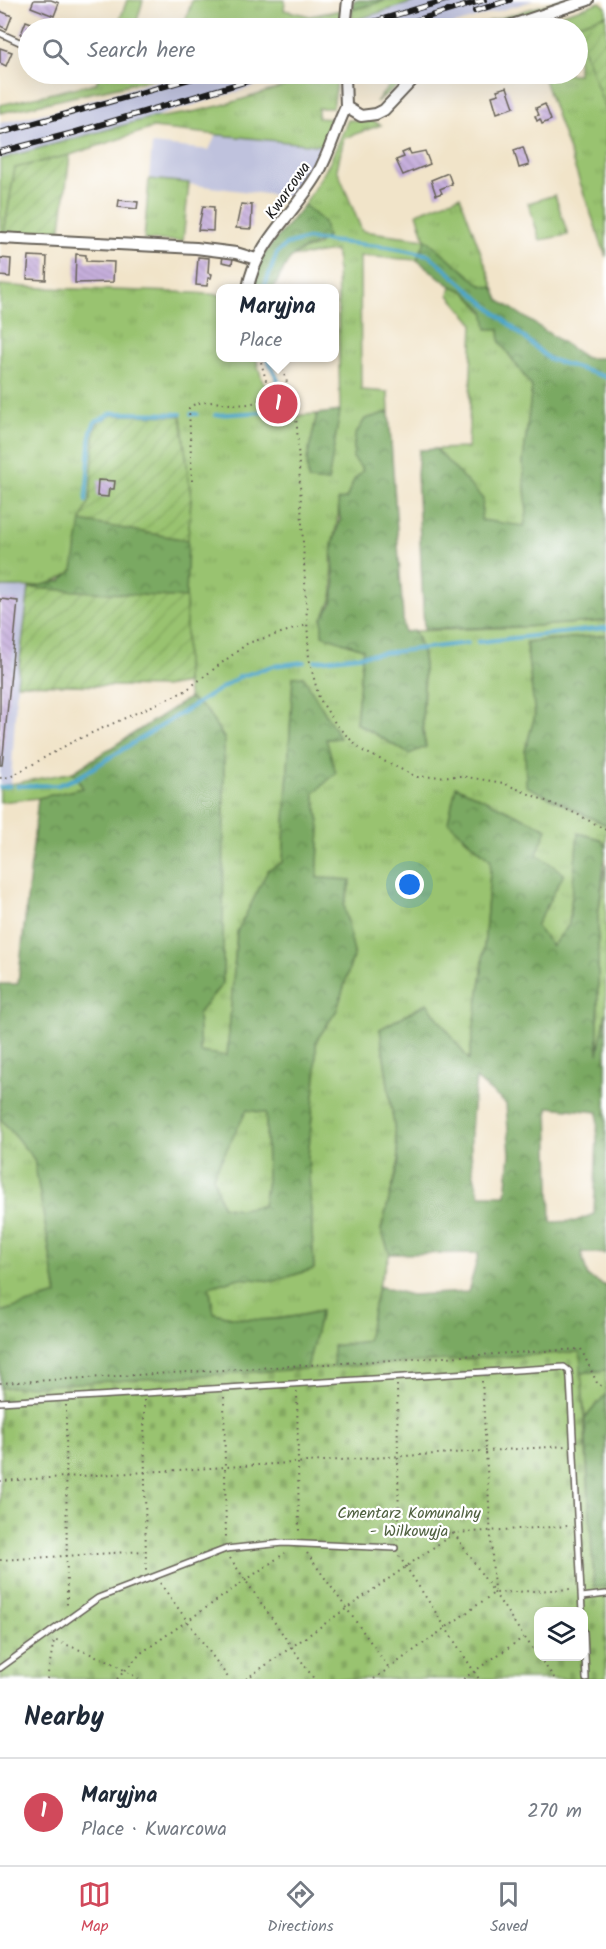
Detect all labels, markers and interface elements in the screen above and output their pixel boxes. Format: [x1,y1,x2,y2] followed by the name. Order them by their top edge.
[18,18,588,84] search box
[87,34,195,69] text: Search here
[39,35,72,68] icon: search
[259,157,317,225] street label: Kwarcowa
[216,284,339,362] popup
[239,290,316,325] text: Maryjna
[239,325,282,357] text: Place
[258,382,298,426] pin: 1
[395,870,424,899] your location
[337,1501,481,1544] park label: Cmentarz Komunalny - Wilkowyja
[534,1607,588,1661] map controls
[534,1607,588,1661] button: layers
[24,1697,104,1739] text: Nearby
[81,1779,157,1814] text: Maryjna
[40,1796,47,1828] text: 1
[527,1796,582,1828] text: 270 m
[81,1814,227,1846] text: Place · Kwarcowa
[78,1878,111,1939] tab: Map
[267,1878,334,1939] tab: Directions
[490,1878,528,1939] tab: Saved

